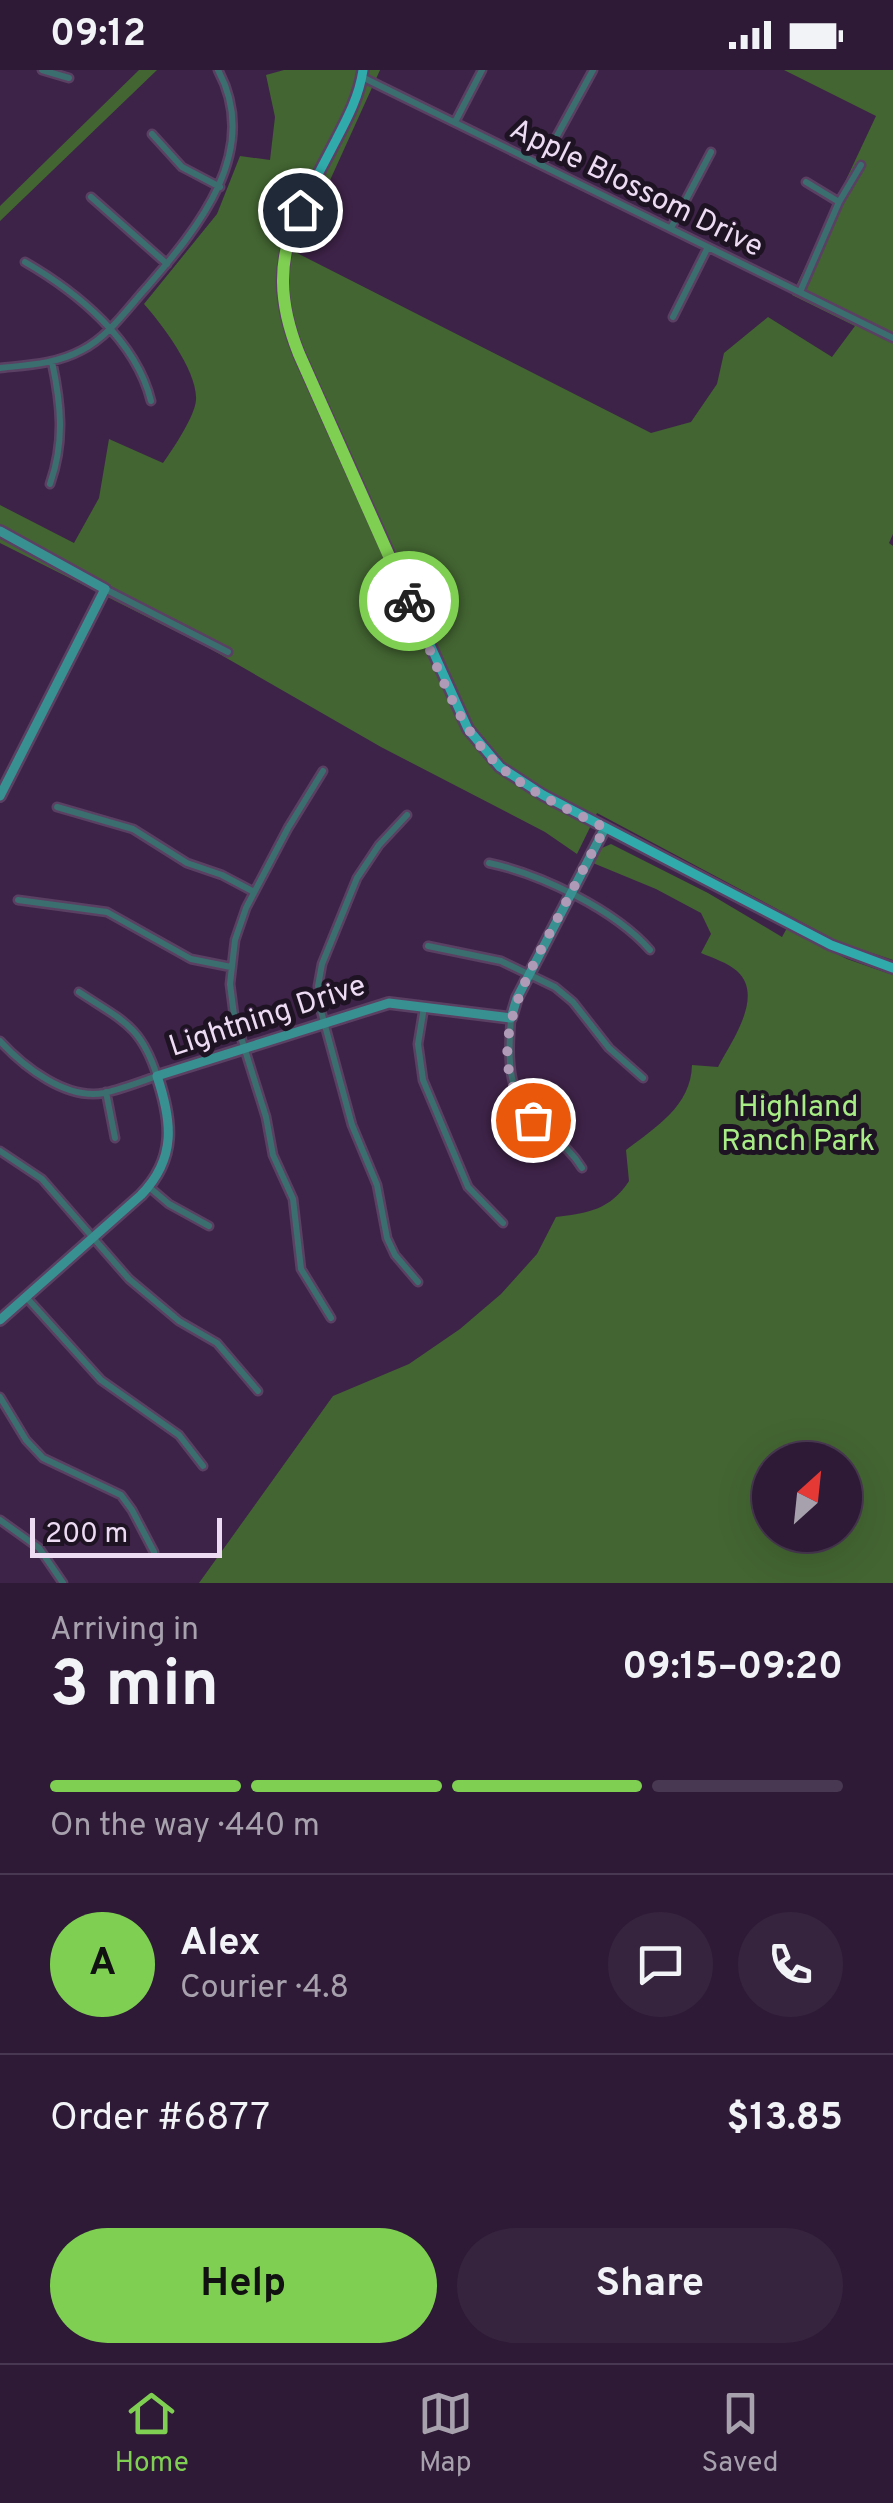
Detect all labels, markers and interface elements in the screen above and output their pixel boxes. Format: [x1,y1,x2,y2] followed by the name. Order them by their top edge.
[50,11,146,60] text: 09:12
[503,112,769,267] street label: Apple Blossom Drive
[258,168,343,253] pin
[273,183,328,238] icon: home
[359,551,459,651] courier
[382,574,437,629] icon: bike
[165,968,371,1067] street label: Lightning Drive
[491,1078,576,1163] pin
[721,1090,875,1161] park label: Highland Ranch Park
[506,1093,561,1148] icon: bag
[752,1442,862,1552] north arrow
[752,1442,862,1552] map controls
[30,1513,222,1558] scale bar
[45,1517,128,1553] text: 200 m
[50,1611,199,1651] text: Arriving in
[622,1644,843,1693] text: 09:15–09:20
[50,1647,219,1729] text: 3 min
[50,1807,320,1847] text: On the way · 440 m
[608,1912,713,2017] button: chat
[738,1912,843,2017] button: phone
[180,1920,260,1969] text: Alex
[89,1940,116,1989] text: A
[180,1969,349,2009] text: Courier · 4.8
[50,2095,270,2144] text: Order #6877
[727,2095,843,2144] text: $13.85
[50,2228,437,2343] button: Help
[457,2228,843,2343] button: Share
[114,2386,189,2482] tab: Home
[418,2386,473,2482] tab: Map
[702,2386,779,2482] tab: Saved

